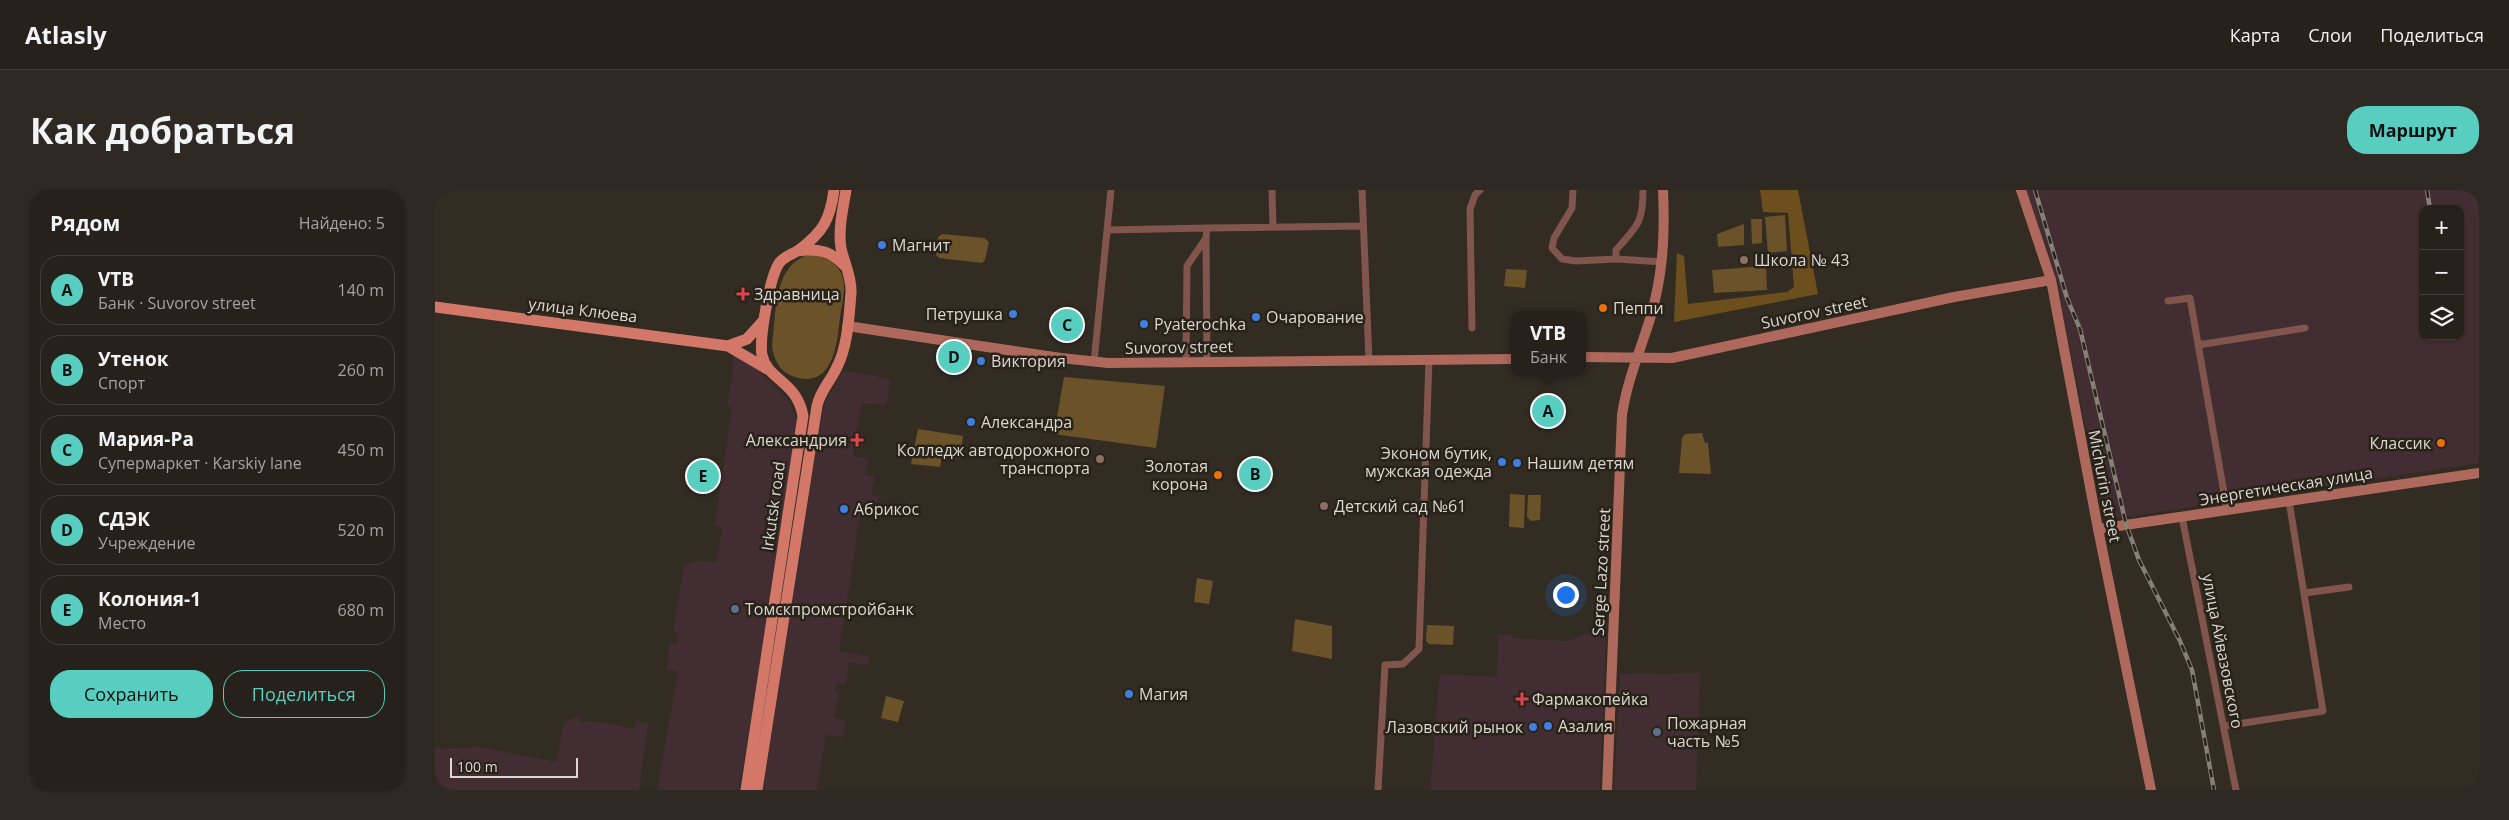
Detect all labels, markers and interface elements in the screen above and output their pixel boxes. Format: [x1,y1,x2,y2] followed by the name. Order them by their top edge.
[25,18,107,51] text: Atlasly
[2230,23,2280,47] text: Карта
[2308,23,2352,47] text: Слои
[2380,23,2484,47] text: Поделиться
[2347,106,2479,154] button: Маршрут
[30,107,295,154] text: Как добраться
[2419,205,2464,340] map controls
[2419,205,2464,250] button: +
[50,209,120,237] text: Рядом
[299,212,385,234] text: Найдено: 5
[892,234,950,256] place label: Магнит
[876,239,888,251] marker: Магнит
[1754,249,1849,271] place label: Школа № 43
[2419,250,2464,295] button: −
[1738,254,1750,266] marker: Школа № 43
[98,266,134,292] text: VTB
[61,279,73,301] text: A
[338,279,384,301] text: 140 m
[754,283,840,305] place label: Здравница
[736,287,750,301] marker: Здравница
[1759,290,1869,334] street label: Suvorov street
[98,292,256,314] text: Банк · Suvorov street
[527,292,639,328] street label: улица Клюева
[2419,295,2464,340] button: layers
[1613,297,1664,319] place label: Пеппи
[1597,302,1609,314] marker: Пеппи
[926,303,1003,325] place label: Петрушка
[1051,306,1083,344] pin: C
[1266,306,1364,328] place label: Очарование
[1007,308,1019,320] marker: Петрушка
[1250,311,1262,323] marker: Очарование
[1511,311,1586,376] popup
[1154,313,1246,335] place label: Pyaterochka
[1138,318,1150,330] marker: Pyaterochka
[1530,320,1566,346] text: VTB
[1125,335,1234,359] street label: Suvorov street
[938,338,970,376] pin: D
[98,346,168,372] text: Утенок
[1530,346,1567,368] text: Банк
[991,350,1066,372] place label: Виктория
[975,355,987,367] marker: Виктория
[62,359,72,381] text: B
[338,359,384,381] text: 260 m
[98,372,145,394] text: Спорт
[1532,392,1564,430] pin: A
[981,411,1072,433] place label: Александра
[965,416,977,428] marker: Александра
[98,426,194,452] text: Мария-Ра
[2083,428,2127,544] street label: Michurin street
[746,429,847,451] place label: Александрия
[2369,432,2432,454] place label: Классик
[851,434,863,446] marker: Александрия
[2435,437,2447,449] marker: Классик
[62,439,72,461] text: C
[338,439,384,461] text: 450 m
[897,439,1090,479] place label: Колледж автодорожного транспорта
[1365,442,1492,482] place label: Эконом бутик, мужская одежда
[98,452,302,474] text: Супермаркет · Karskiy lane
[1527,452,1634,474] place label: Нашим детям
[1094,453,1106,465] marker: Колледж автодорожного транспорта
[1145,455,1208,495] place label: Золотая корона
[1239,455,1271,493] pin: B
[1496,456,1508,468] marker: Эконом бутик, мужская одежда
[687,457,719,495] pin: E
[1511,457,1523,469] marker: Нашим детям
[756,460,790,552] street label: Irkutsk road
[2198,461,2374,511] street label: Энергетическая улица
[1212,469,1224,481] marker: Золотая корона
[1334,495,1466,517] place label: Детский сад №61
[854,498,919,520] place label: Абрикос
[1318,500,1330,512] marker: Детский сад №61
[838,503,850,515] marker: Абрикос
[98,506,150,532] text: СДЭК
[1587,507,1615,637] street label: Serge Lazo street
[61,519,73,541] text: D
[338,519,384,541] text: 520 m
[98,532,196,554] text: Учреждение
[2197,572,2249,730] street label: улица Айвазовского
[1553,582,1579,608] your location
[98,586,201,612] text: Колония-1
[745,598,914,620] place label: Томскпромстройбанк
[63,599,71,621] text: E
[338,599,384,621] text: 680 m
[729,603,741,615] marker: Томскпромстройбанк
[98,612,146,634] text: Место
[50,670,213,718] button: Сохранить
[223,670,385,718] button: Поделиться
[1139,683,1188,705] place label: Магия
[1123,688,1135,700] marker: Магия
[1532,688,1648,710] place label: Фармакопейка
[1516,693,1528,705] marker: Фармакопейка
[1667,712,1747,752] place label: Пожарная часть №5
[1558,715,1613,737] place label: Азалия
[1386,716,1524,738] place label: Лазовский рынок
[1542,720,1554,732] marker: Азалия
[1527,721,1539,733] marker: Лазовский рынок
[1651,726,1663,738] marker: Пожарная часть №5
[450,755,577,778] scale bar
[457,757,498,776] text: 100 m

